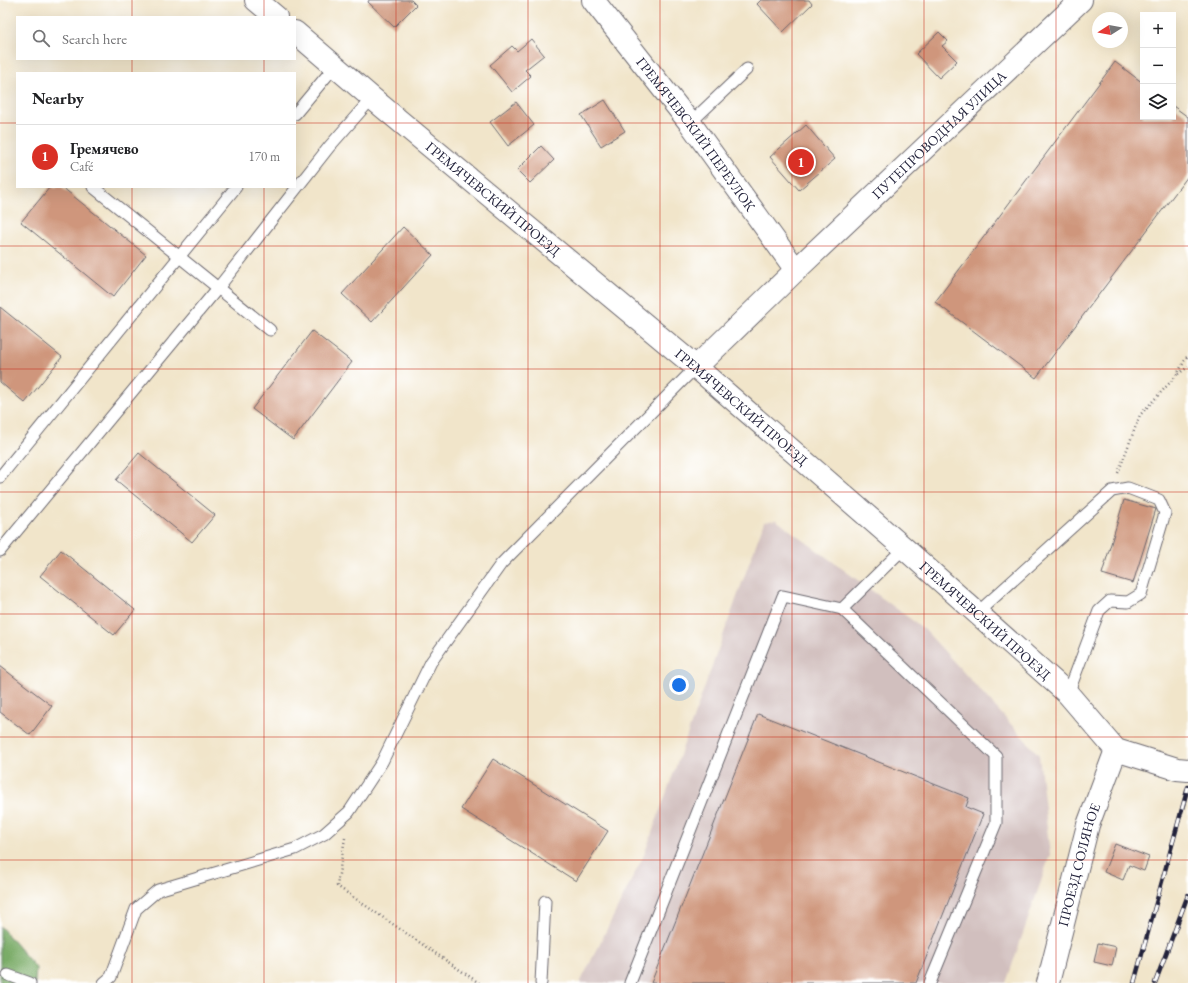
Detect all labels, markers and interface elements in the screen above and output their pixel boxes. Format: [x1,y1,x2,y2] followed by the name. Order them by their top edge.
[1092,12,1128,48] north arrow
[1140,12,1176,120] map controls
[1140,12,1176,48] button: +
[16,16,296,60] search box
[30,27,52,49] icon: search
[62,29,127,48] text: Search here
[1140,48,1176,84] button: −
[632,53,760,215] street label: ГРЕМЯЧЕВСКИЙ ПЕРЕУЛОК
[868,66,1010,203] street label: ПУТЕПРОВОДНАЯ УЛИЦА
[1140,84,1176,120] button: layers
[32,87,84,109] text: Nearby
[422,138,564,260] street label: ГРЕМЯЧЕВСКИЙ ПРОЕЗД
[70,139,139,158] text: Гремячево
[788,147,814,177] pin: 1
[42,148,48,165] text: 1
[249,148,280,165] text: 170 m
[70,158,93,175] text: Café
[671,344,812,469] street label: ГРЕМЯЧЕВСКИЙ ПРОЕЗД
[916,557,1055,684] street label: ГРЕМЯЧЕВСКИЙ ПРОЕЗД
[669,675,689,695] your location
[1054,801,1104,929] street label: ПРОЕЗД СОЛЯНОЕ

